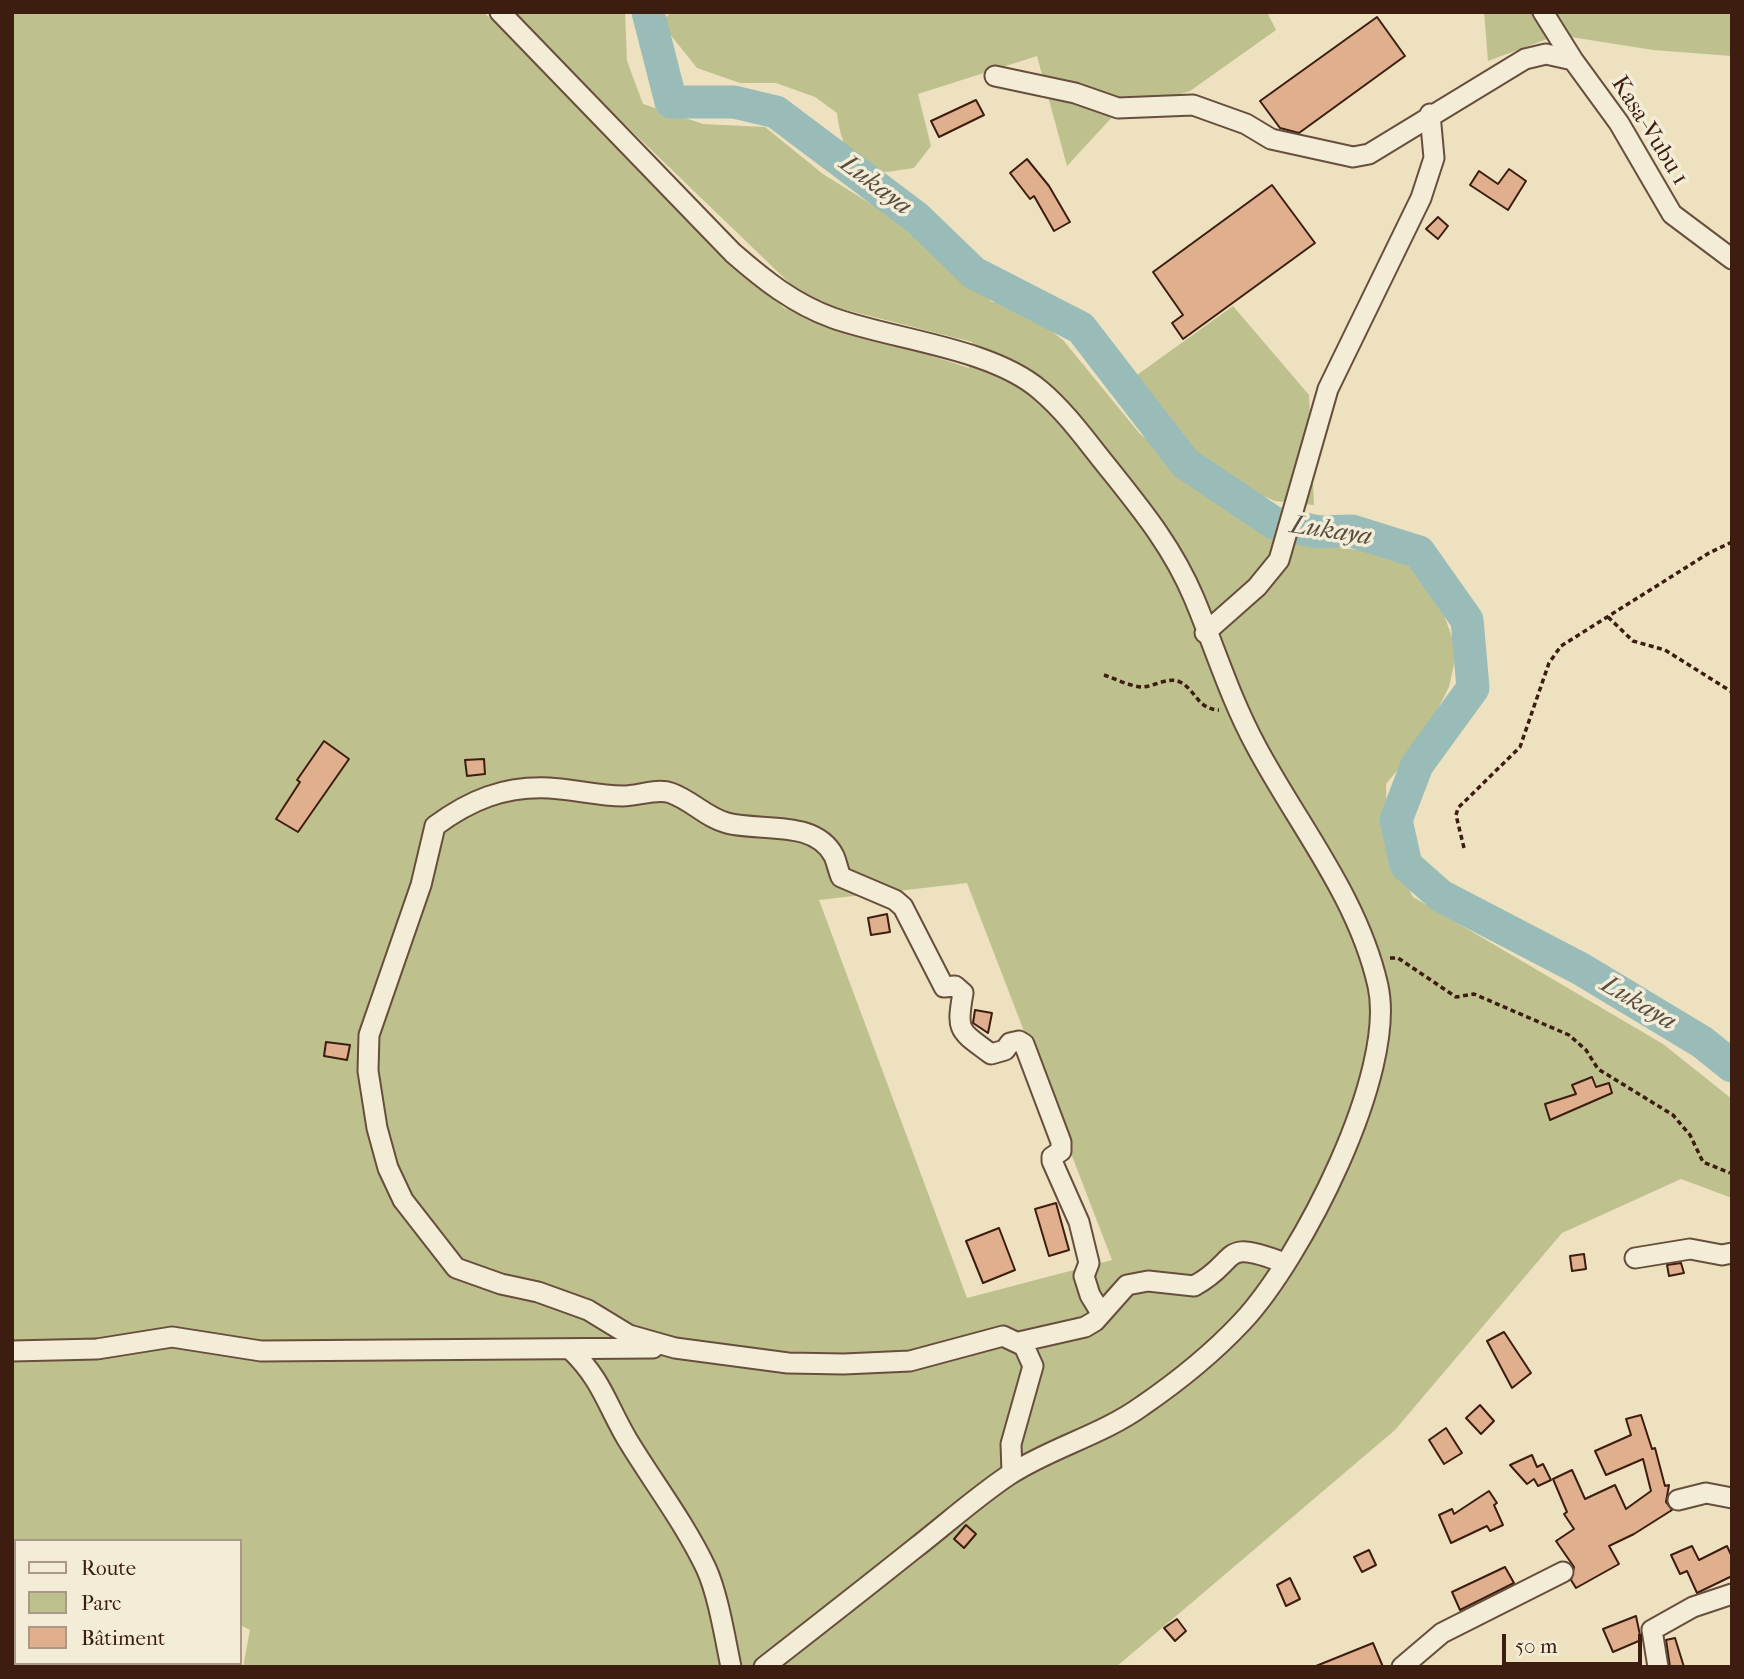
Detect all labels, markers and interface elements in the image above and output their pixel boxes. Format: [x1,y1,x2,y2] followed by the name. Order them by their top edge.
[1604,71,1694,191] street label: Kasa-Vubu 1
[833,149,917,223] water label: Lukaya
[1288,510,1374,554] water label: Lukaya
[1595,970,1681,1038] water label: Lukaya
[14,1539,242,1665] legend
[81,1556,136,1580] text: Route
[81,1591,121,1615] text: Parc
[1506,1620,1646,1664] scale bar
[81,1626,165,1650] text: Bâtiment
[1515,1634,1558,1658] text: 50 m

